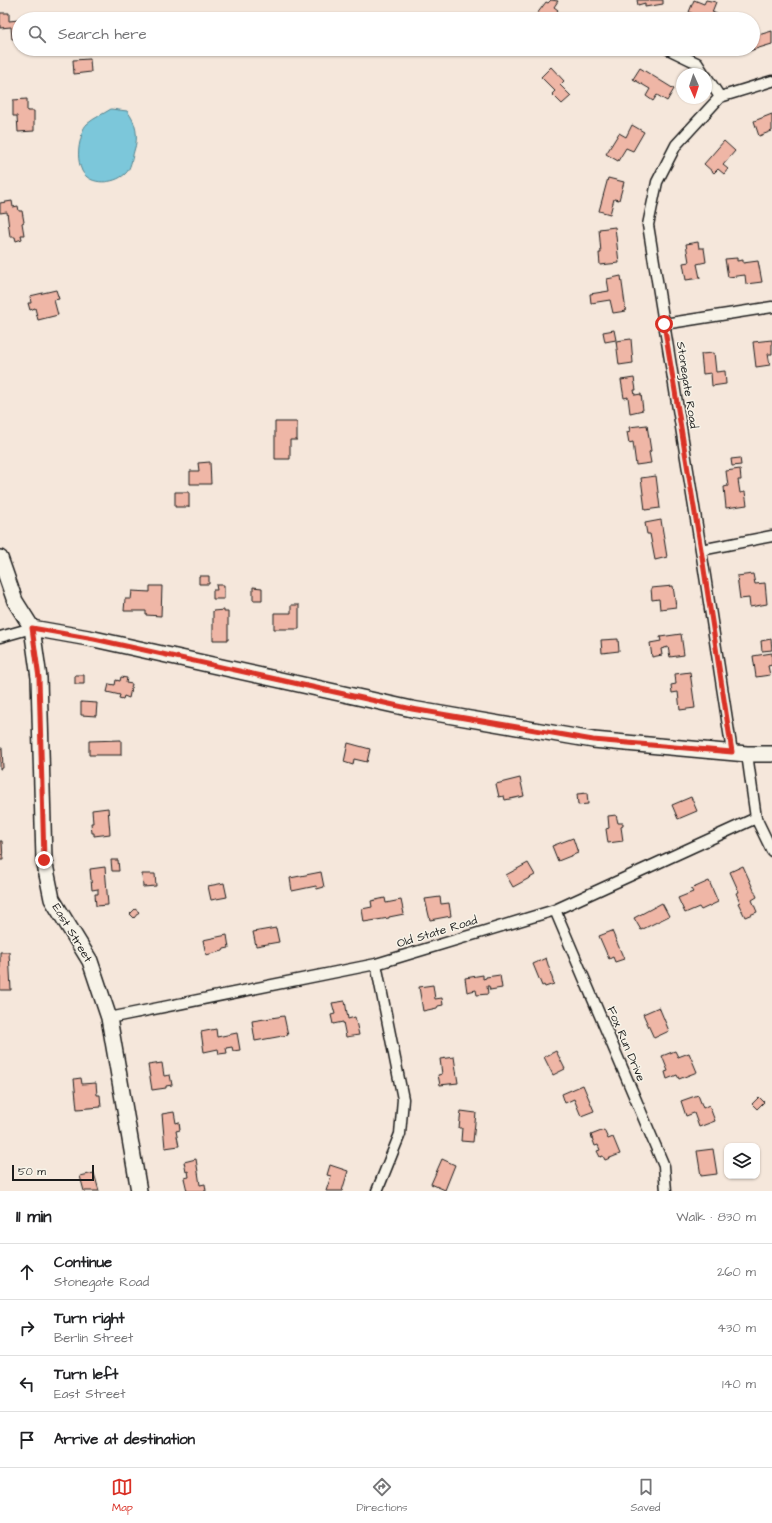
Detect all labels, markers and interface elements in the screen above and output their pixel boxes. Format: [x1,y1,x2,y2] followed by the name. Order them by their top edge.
[12,12,760,56] search box
[26,23,48,45] icon: search
[58,24,147,45] text: Search here
[676,68,712,104] north arrow
[655,315,673,333] route start
[671,340,702,430] street label: Stonegate Road
[35,851,53,869] route end
[48,900,96,966] street label: East Street
[395,912,479,952] street label: Old State Road
[603,1004,650,1085] street label: Fox Run Drive
[724,1143,760,1179] map controls
[724,1143,760,1179] button: layers
[12,1163,94,1182] scale bar
[18,1164,46,1179] text: 50 m
[16,1205,51,1229] text: 11 min
[676,1208,756,1226] text: Walk · 830 m
[54,1252,112,1273] text: Continue
[16,1261,38,1283] icon: ahead
[717,1263,756,1281] text: 260 m
[54,1273,149,1291] text: Stonegate Road
[54,1308,125,1329] text: Turn right
[16,1317,38,1339] icon: right
[717,1319,756,1337] text: 430 m
[54,1329,133,1347] text: Berlin Street
[54,1364,118,1385] text: Turn left
[16,1373,38,1395] icon: left
[722,1375,756,1393] text: 140 m
[54,1385,125,1403] text: East Street
[16,1429,38,1451] icon: arrive
[54,1429,195,1450] text: Arrive at destination
[111,1476,133,1515] tab: Map
[356,1476,408,1515] tab: Directions
[631,1476,661,1515] tab: Saved

